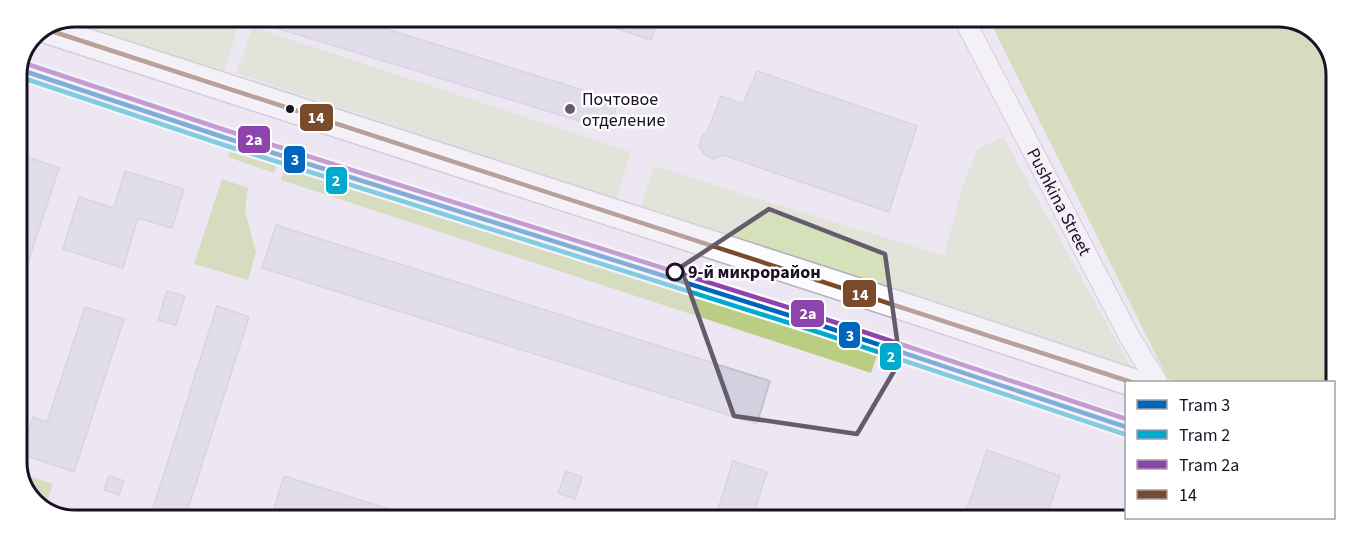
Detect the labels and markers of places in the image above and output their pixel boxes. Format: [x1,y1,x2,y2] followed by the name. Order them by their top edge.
[582,87,665,133] place label: Почтовое отделение
[563,102,577,116] marker: Почтовое отделение
[284,103,296,115] unlabelled marker
[688,260,821,285] place label: 9-й микрорайон
[666,263,684,281] marker: 9-й микрорайон

